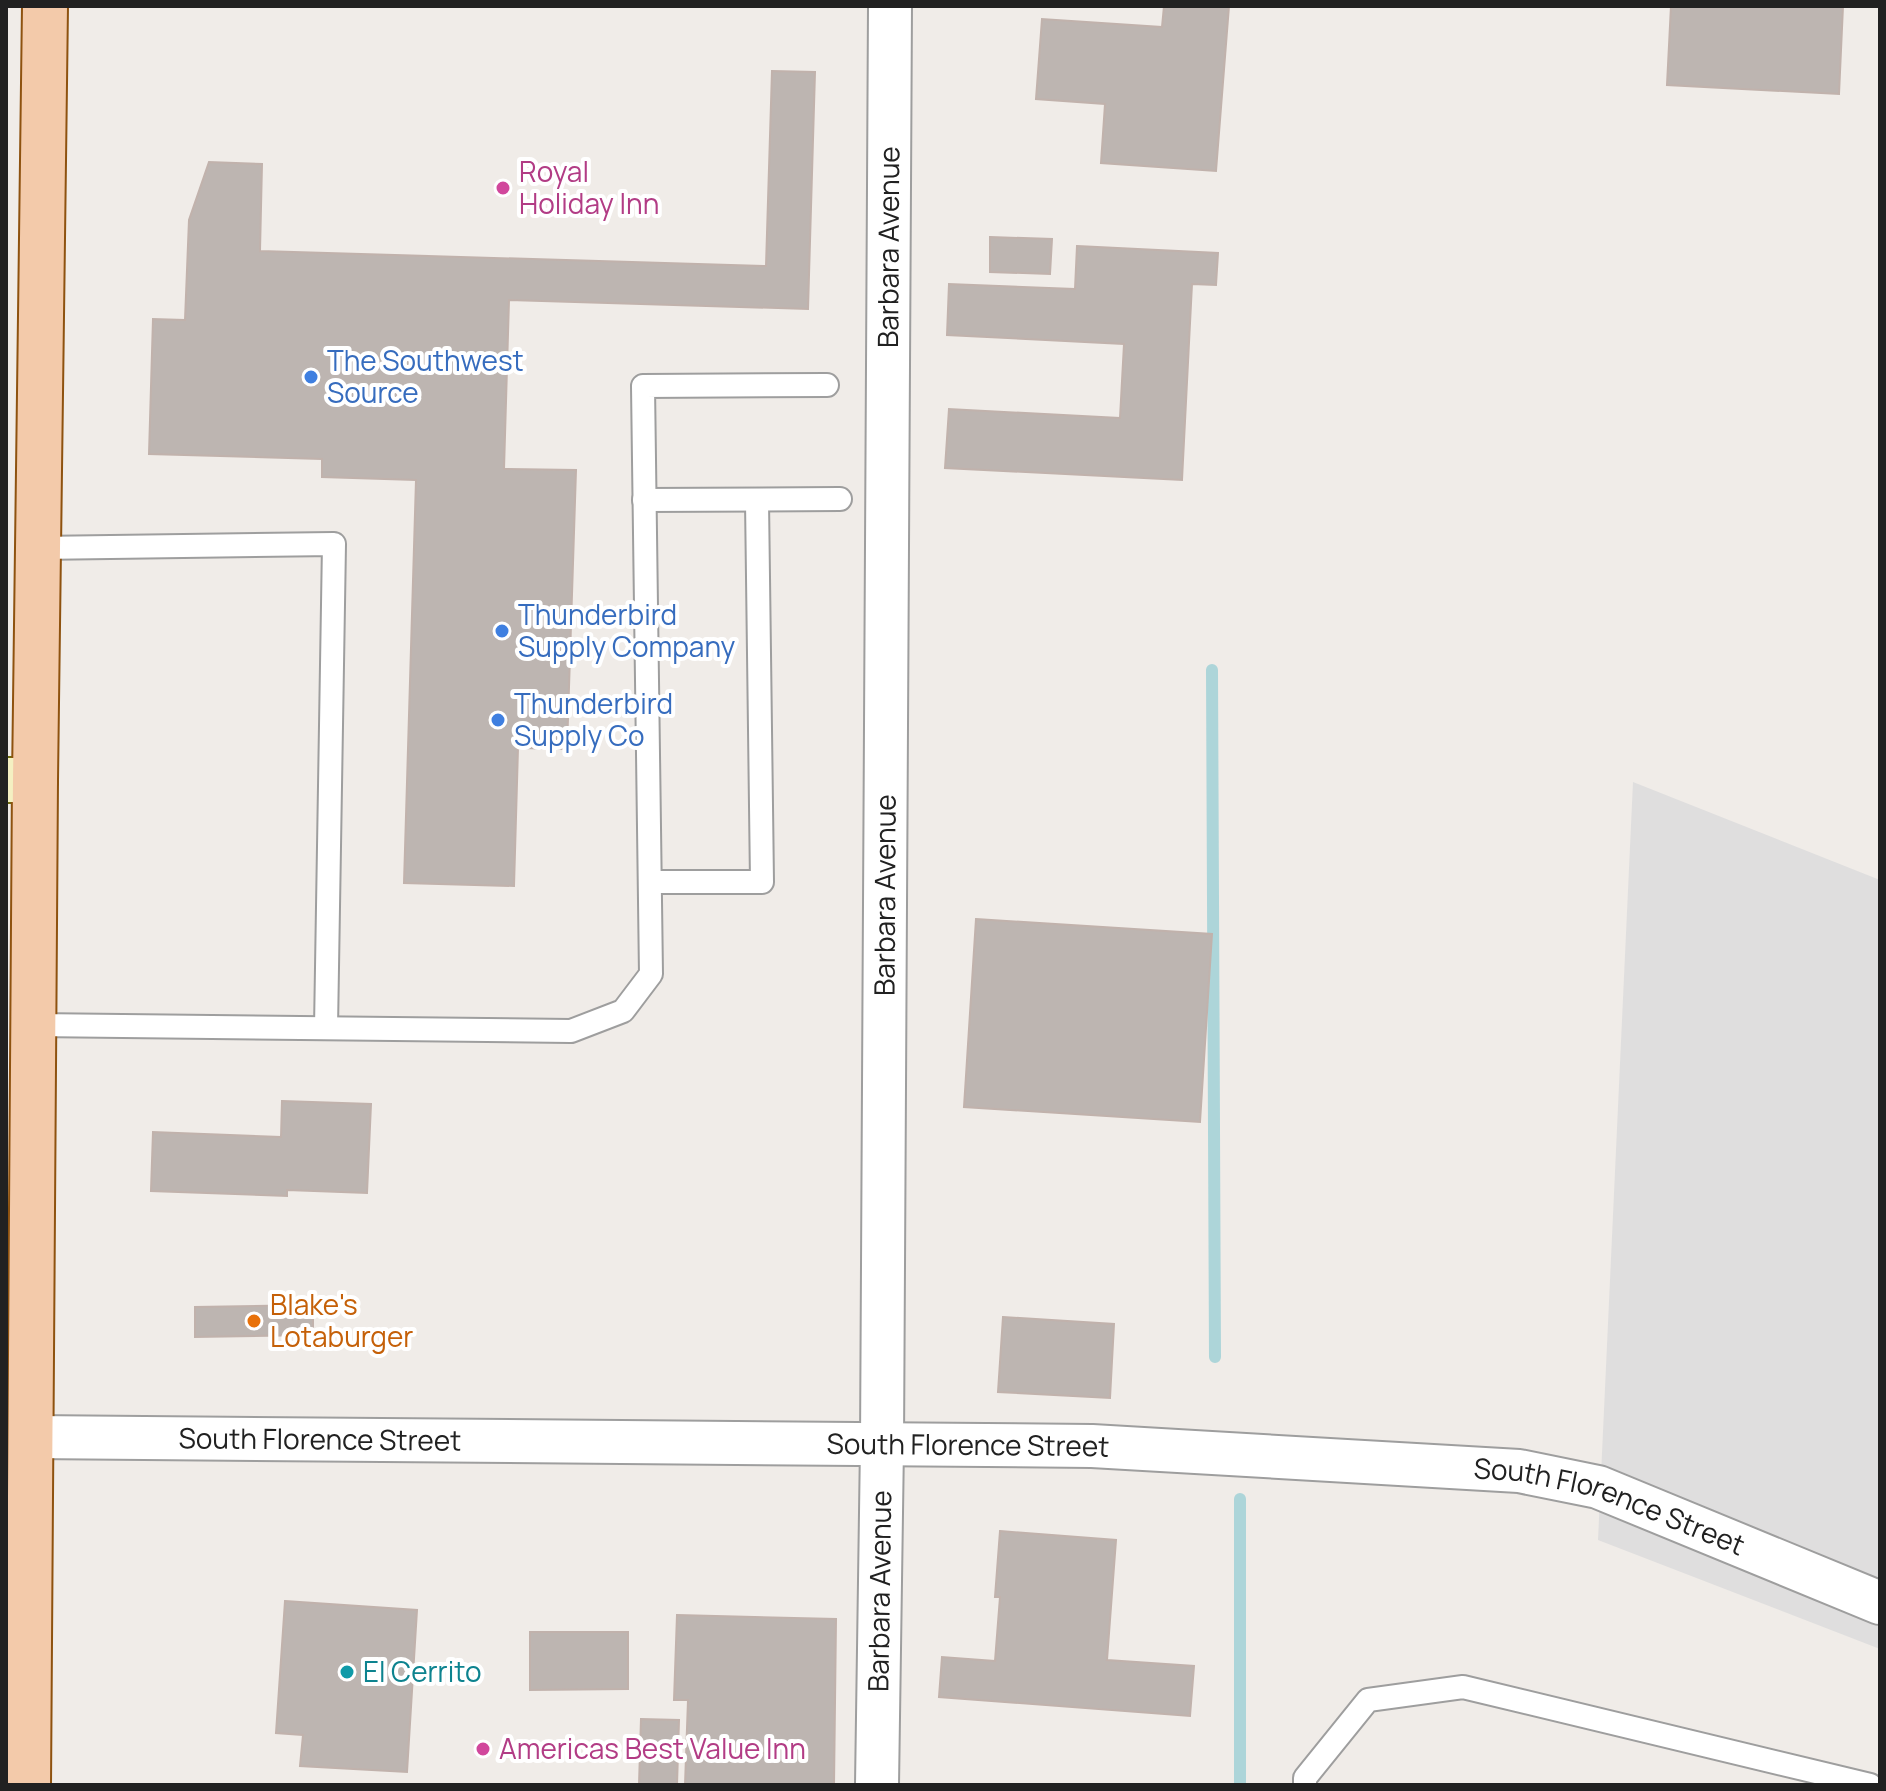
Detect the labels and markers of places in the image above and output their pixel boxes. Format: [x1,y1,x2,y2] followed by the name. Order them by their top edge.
[519,152,659,222] place label: Royal Holiday Inn
[494,179,512,197] marker: Royal Holiday Inn
[327,341,524,411] place label: The Southwest Source
[302,368,320,386] marker: The Southwest Source
[518,595,735,665] place label: Thunderbird Supply Company
[493,622,511,640] marker: Thunderbird Supply Company
[514,684,673,754] place label: Thunderbird Supply Co
[489,711,507,729] marker: Thunderbird Supply Co
[270,1285,413,1355] place label: Blake's Lotaburger
[245,1312,263,1330] marker: Blake's Lotaburger
[363,1652,481,1690] place label: El Cerrito
[338,1663,356,1681] marker: El Cerrito
[499,1729,806,1767] place label: Americas Best Value Inn
[474,1740,492,1758] marker: Americas Best Value Inn

